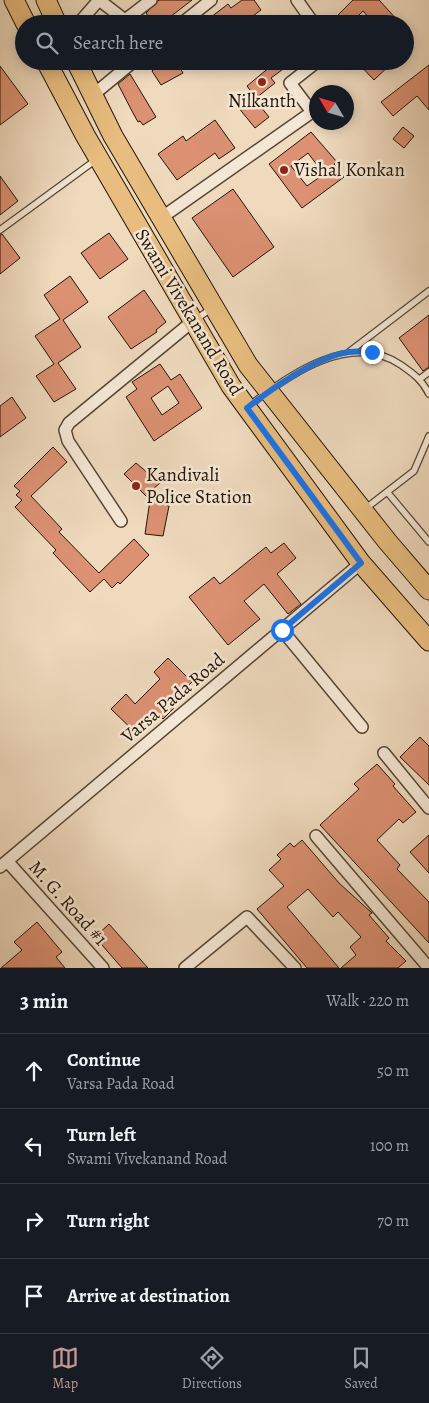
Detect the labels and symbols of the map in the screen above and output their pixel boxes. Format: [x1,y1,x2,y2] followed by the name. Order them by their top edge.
[256,76,268,88] marker: Nilkanth
[309,85,354,130] north arrow
[228,88,296,114] place label: Nilkanth
[293,157,405,183] place label: Vishal Konkan
[278,164,290,176] marker: Vishal Konkan
[129,224,250,401] street label: Swami Vivekanand Road
[361,341,384,364] route end
[146,462,252,510] place label: Kandivali Police Station
[130,480,142,492] marker: Kandivali Police Station
[271,619,294,642] route start
[115,646,231,750] street label: Varsa Pada Road
[23,855,114,952] street label: M. G. Road #1

